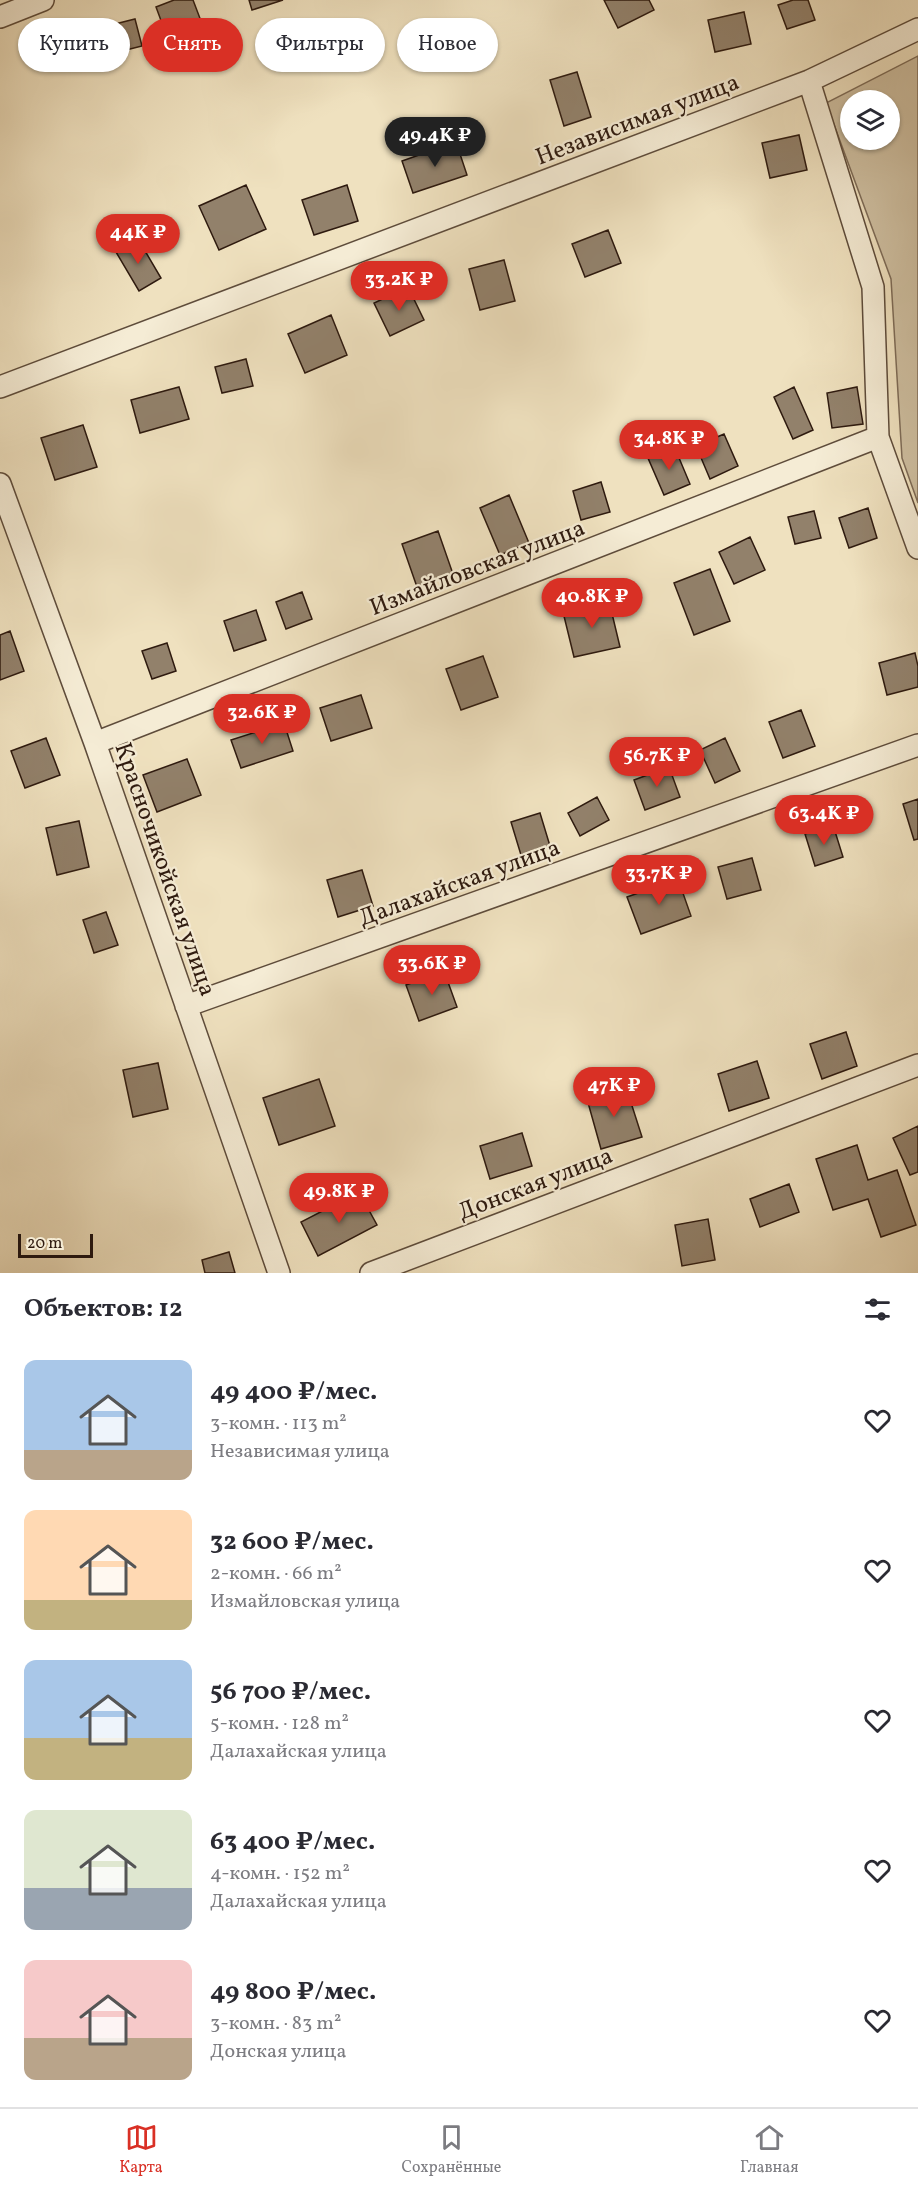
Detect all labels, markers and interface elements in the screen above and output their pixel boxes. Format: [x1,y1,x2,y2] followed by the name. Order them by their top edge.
[18,18,130,72] chip: Купить
[142,18,243,72] chip: Снять
[255,18,385,72] chip: Фильтры
[397,18,498,72] chip: Новое
[531,66,745,175] street label: Независимая улица
[840,90,900,150] map controls
[840,90,900,150] button: layers
[380,117,490,168] pin: 49.4K ₽
[399,122,471,150] text: 49.4K ₽
[96,214,180,265] pin: 44K ₽
[110,219,166,247] text: 44K ₽
[344,261,454,312] pin: 33.2K ₽
[365,266,433,294] text: 33.2K ₽
[614,420,724,471] pin: 34.8K ₽
[633,425,705,453] text: 34.8K ₽
[365,512,590,626] street label: Измайловская улица
[537,578,647,629] pin: 40.8K ₽
[556,583,628,611] text: 40.8K ₽
[207,694,317,745] pin: 32.6K ₽
[227,699,297,727] text: 32.6K ₽
[602,737,712,788] pin: 56.7K ₽
[105,738,224,1001] street label: Красночикойская улица
[623,742,691,770] text: 56.7K ₽
[769,795,879,846] pin: 63.4K ₽
[788,800,860,828] text: 63.4K ₽
[354,832,565,936] street label: Далахайская улица
[604,855,714,906] pin: 33.7K ₽
[625,860,693,888] text: 33.7K ₽
[377,945,487,996] pin: 33.6K ₽
[397,950,467,978] text: 33.6K ₽
[572,1067,656,1118] pin: 47K ₽
[587,1072,641,1100] text: 47K ₽
[453,1140,618,1230] street label: Донская улица
[284,1173,394,1224] pin: 49.8K ₽
[303,1178,375,1206] text: 49.8K ₽
[18,1231,93,1258] scale bar
[27,1233,62,1255] text: 20 m
[24,1291,182,1327] text: Объектов: 12
[861,1293,894,1326] icon: filters
[210,1374,377,1410] text: 49 400 ₽/мес.
[72,1384,144,1456] icon: home
[861,1404,894,1437] icon: heart
[210,1410,347,1438] text: 3-комн. · 113 m²
[210,1438,390,1466] text: Независимая улица
[210,1524,374,1560] text: 32 600 ₽/мес.
[72,1534,144,1606] icon: home
[861,1554,894,1587] icon: heart
[210,1560,342,1588] text: 2-комн. · 66 m²
[210,1588,400,1616] text: Измайловская улица
[210,1674,371,1710] text: 56 700 ₽/мес.
[72,1684,144,1756] icon: home
[861,1704,894,1737] icon: heart
[210,1710,349,1738] text: 5-комн. · 128 m²
[210,1738,387,1766] text: Далахайская улица
[210,1824,375,1860] text: 63 400 ₽/мес.
[72,1834,144,1906] icon: home
[861,1854,894,1887] icon: heart
[210,1860,350,1888] text: 4-комн. · 152 m²
[210,1888,387,1916] text: Далахайская улица
[210,1974,376,2010] text: 49 800 ₽/мес.
[72,1984,144,2056] icon: home
[861,2004,894,2037] icon: heart
[210,2010,341,2038] text: 3-комн. · 83 m²
[210,2038,346,2066] text: Донская улица
[119,2121,163,2179] tab: Карта
[402,2121,501,2179] tab: Сохранённые
[740,2121,799,2179] tab: Главная

